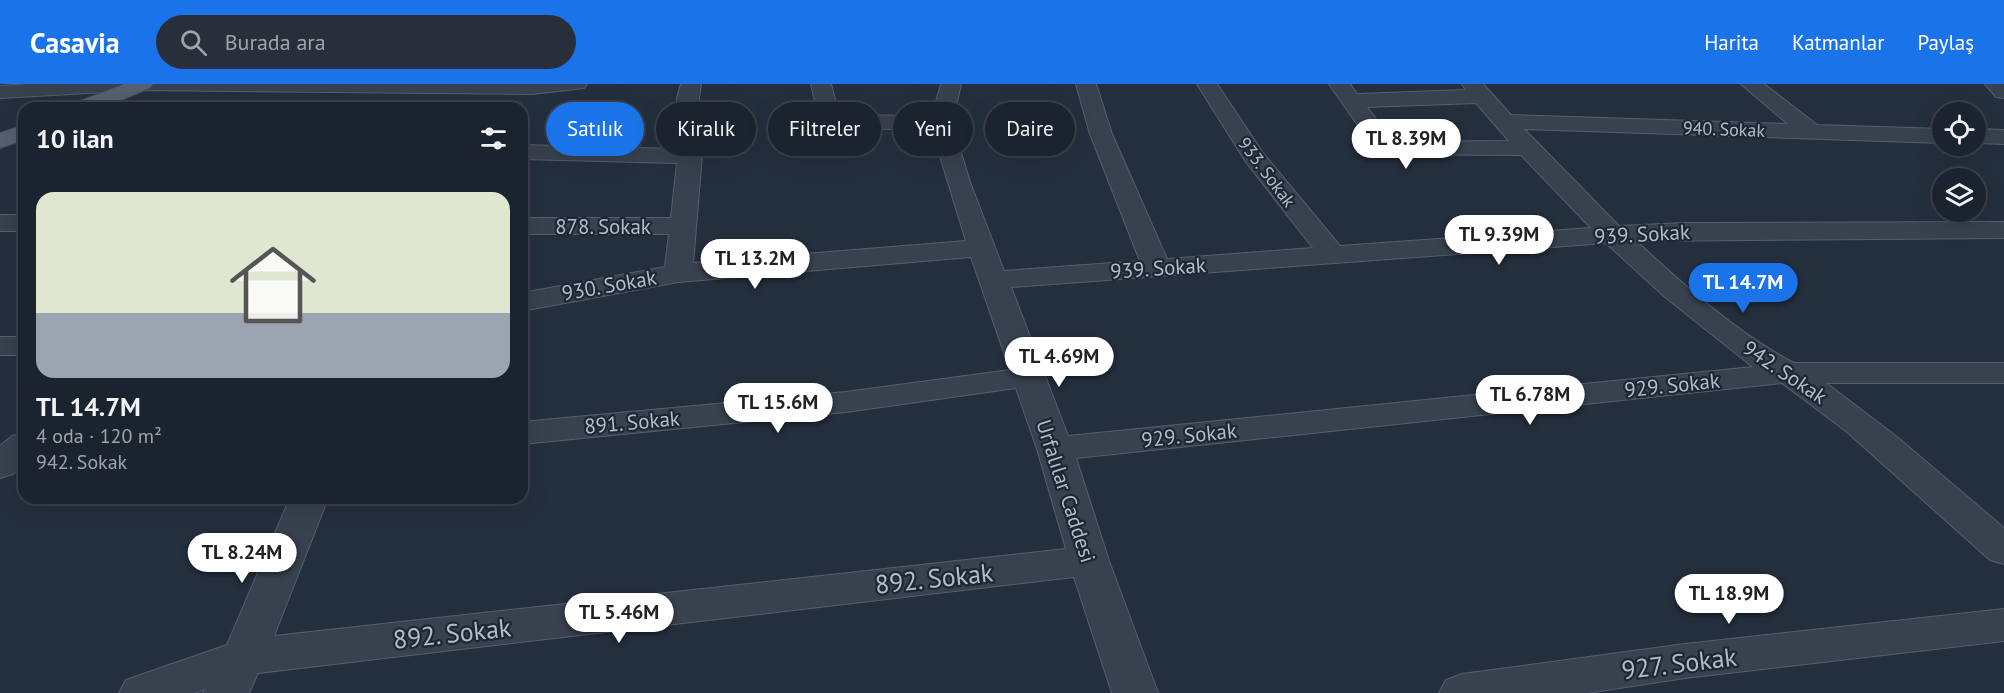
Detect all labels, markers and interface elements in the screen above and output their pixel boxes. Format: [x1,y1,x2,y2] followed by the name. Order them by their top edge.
[156,15,576,69] search box
[30,24,120,61] text: Casavia
[177,26,210,59] icon: search
[225,28,326,56] text: Burada ara
[1704,29,1759,56] text: Harita
[1792,29,1884,56] text: Katmanlar
[1917,29,1974,56] text: Paylaş
[546,102,644,156] chip: Satılık
[656,102,756,156] chip: Kiralık
[768,102,881,156] chip: Filtreler
[893,102,973,156] chip: Yeni
[985,102,1075,156] chip: Daire
[1932,102,1986,222] map controls
[1932,102,1986,156] button: locate
[1683,116,1766,142] street label: 940. Sokak
[1344,119,1468,170] pin: TL 8.39M
[36,122,114,155] text: 10 ilan
[477,122,510,155] icon: filters
[1366,125,1446,151] text: TL 8.39M
[1233,132,1301,212] street label: 933. Sokak
[1932,168,1986,222] button: layers
[555,213,651,240] street label: 878. Sokak
[1437,215,1561,266] pin: TL 9.39M
[1593,218,1691,250] street label: 939. Sokak
[1459,221,1539,247] text: TL 9.39M
[219,231,327,339] icon: home
[693,239,817,290] pin: TL 13.2M
[715,245,795,271] text: TL 13.2M
[1109,251,1207,285] street label: 939. Sokak
[560,263,658,307] street label: 930. Sokak
[1681,263,1805,314] pin: TL 14.7M
[1703,269,1783,295] text: TL 14.7M
[1738,334,1832,410] street label: 942. Sokak
[997,337,1121,388] pin: TL 4.69M
[1019,343,1099,369] text: TL 4.69M
[1623,367,1721,403] street label: 929. Sokak
[1468,375,1592,426] pin: TL 6.78M
[1490,381,1570,407] text: TL 6.78M
[716,383,840,434] pin: TL 15.6M
[738,389,818,415] text: TL 15.6M
[36,390,141,423] text: TL 14.7M
[583,404,681,440] street label: 891. Sokak
[1030,416,1102,566] street label: Urfalılar Caddesi
[1140,417,1238,453] street label: 929. Sokak
[36,423,162,449] text: 4 oda · 120 m²
[36,449,127,475] text: 942. Sokak
[180,533,304,584] pin: TL 8.24M
[202,539,282,565] text: TL 8.24M
[873,555,995,601] street label: 892. Sokak
[1667,574,1791,625] pin: TL 18.9M
[1689,580,1769,606] text: TL 18.9M
[557,593,681,644] pin: TL 5.46M
[579,599,659,625] text: TL 5.46M
[391,610,513,656] street label: 892. Sokak
[1620,640,1739,686] street label: 927. Sokak

